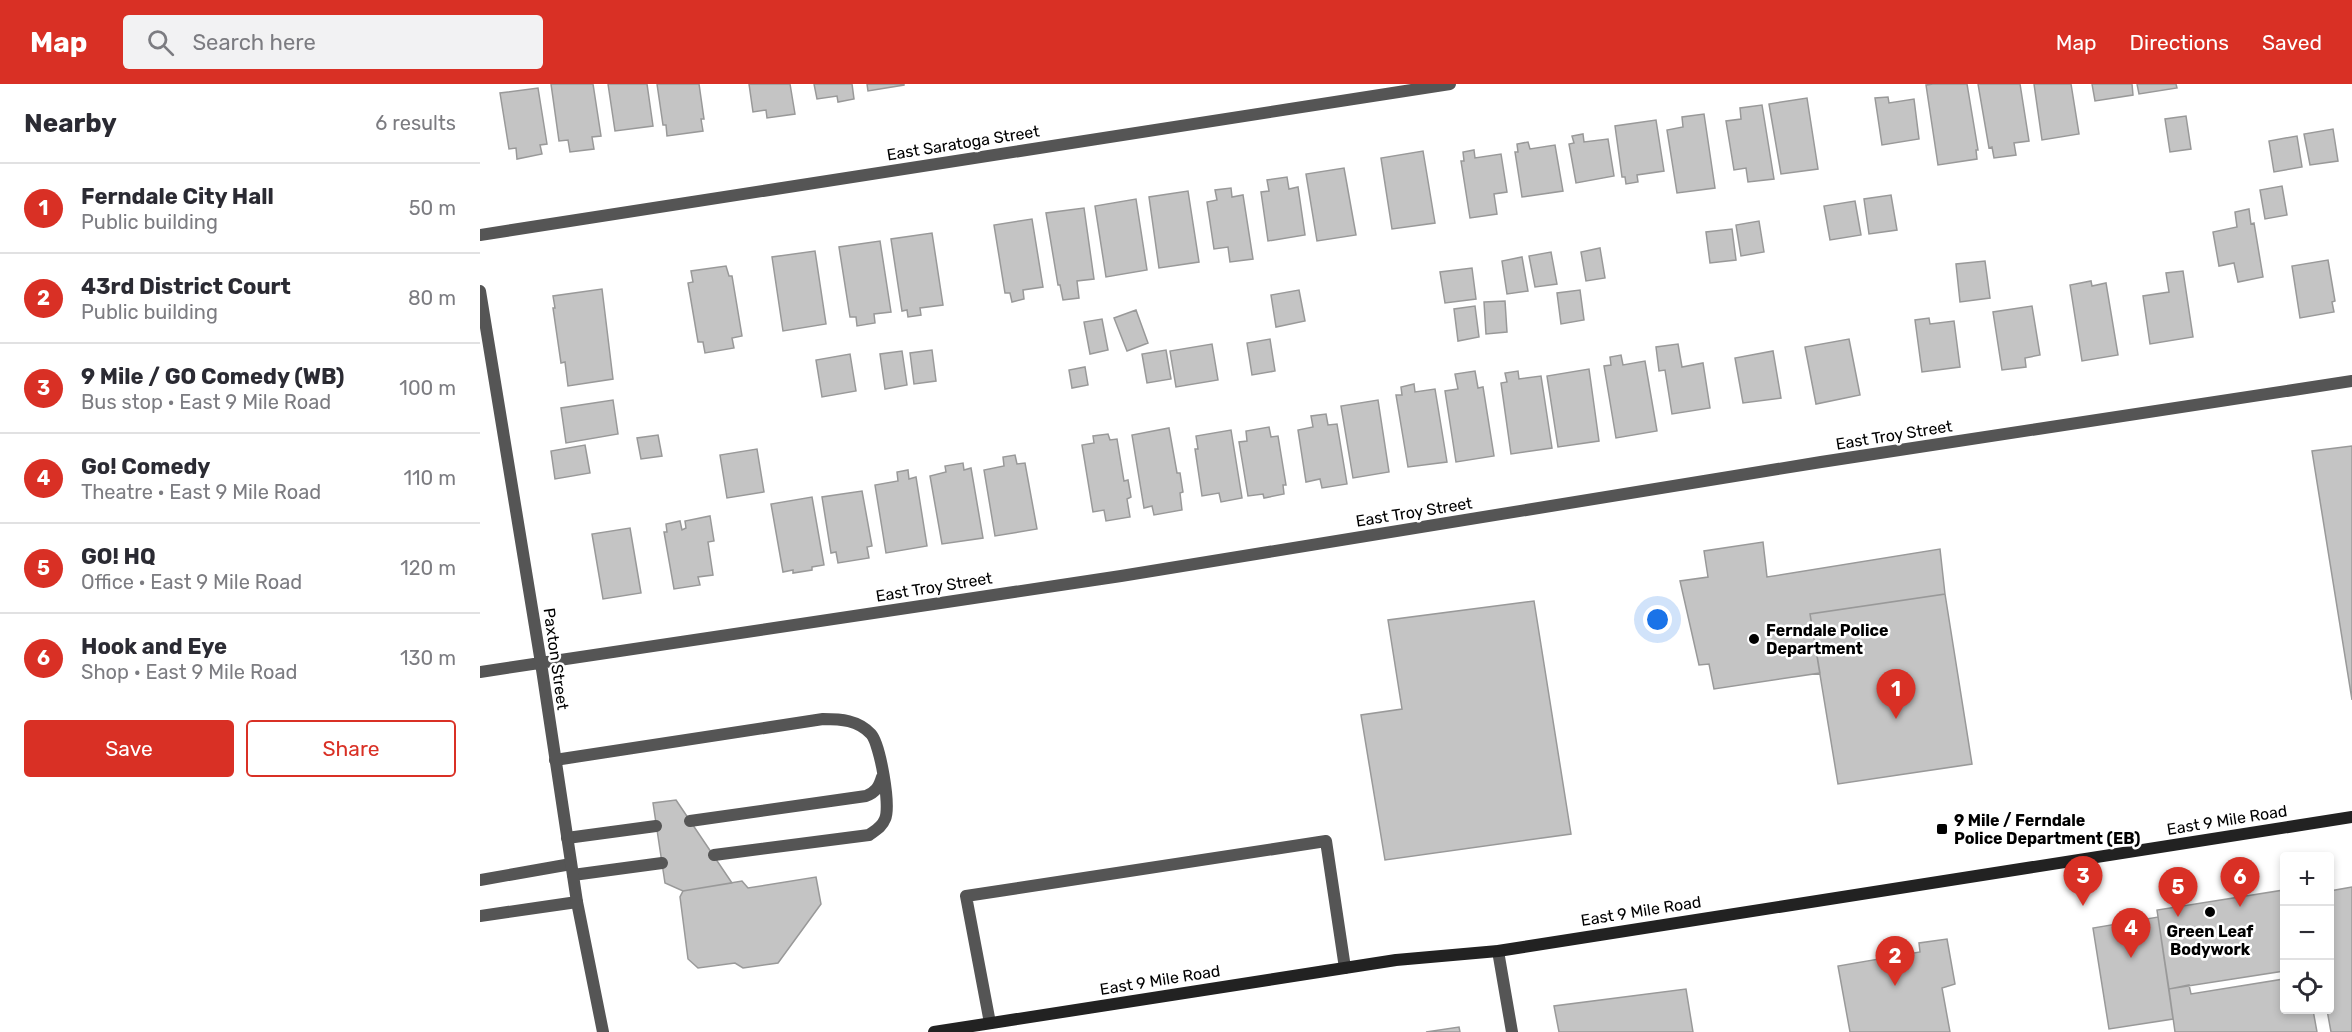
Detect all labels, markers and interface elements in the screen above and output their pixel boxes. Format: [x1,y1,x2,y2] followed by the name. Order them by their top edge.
[123,15,543,69] search box
[30,26,87,59] text: Map
[144,26,177,59] icon: search
[192,29,316,56] text: Search here
[2056,30,2097,55] text: Map
[2130,30,2229,55] text: Directions
[2262,30,2322,55] text: Saved
[24,108,117,139] text: Nearby
[375,111,456,135] text: 6 results
[885,122,1041,164] street label: East Saratoga Street
[81,183,274,210] text: Ferndale City Hall
[39,196,48,220] text: 1
[409,196,456,220] text: 50 m
[81,210,218,234] text: Public building
[81,273,291,300] text: 43rd District Court
[37,286,50,310] text: 2
[408,286,456,310] text: 80 m
[81,300,218,324] text: Public building
[81,363,344,390] text: 9 Mile / GO Comedy (WB)
[37,376,50,400] text: 3
[399,376,456,400] text: 100 m
[81,390,331,414] text: Bus stop · East 9 Mile Road
[1834,416,1954,454] street label: East Troy Street
[81,453,211,480] text: Go! Comedy
[37,466,50,490] text: 4
[404,466,456,490] text: 110 m
[81,480,321,504] text: Theatre · East 9 Mile Road
[1354,493,1474,531] street label: East Troy Street
[81,543,156,570] text: GO! HQ
[37,556,50,580] text: 5
[400,556,456,580] text: 120 m
[874,568,994,606] street label: East Troy Street
[81,570,302,594] text: Office · East 9 Mile Road
[1643,605,1672,634] your location
[539,607,573,711] street label: Paxton Street
[1766,621,1888,658] place label: Ferndale Police Department
[1747,632,1761,646] marker: Ferndale Police Department
[81,633,227,660] text: Hook and Eye
[37,646,50,670] text: 6
[400,646,456,670] text: 130 m
[81,660,297,684] text: Shop · East 9 Mile Road
[1876,670,1916,719] pin: 1
[24,720,234,777] button: Save
[246,720,456,777] button: Share
[2165,801,2289,839] street label: East 9 Mile Road
[1954,811,2140,848] place label: 9 Mile / Ferndale Police Department (EB)
[1935,822,1949,836] marker: 9 Mile / Ferndale Police Department (EB)
[2280,852,2334,1014] map controls
[2280,852,2334,906] button: +
[2064,856,2102,906] pin: 3
[2220,858,2260,907] pin: 6
[2158,868,2198,917] pin: 5
[1579,892,1703,930] street label: East 9 Mile Road
[2203,905,2217,919] marker: Green Leaf Bodywork
[2280,906,2334,960] button: −
[2112,908,2150,958] pin: 4
[2167,922,2254,959] place label: Green Leaf Bodywork
[1876,936,1914,986] pin: 2
[2280,960,2334,1014] button: locate
[1098,961,1222,999] street label: East 9 Mile Road

